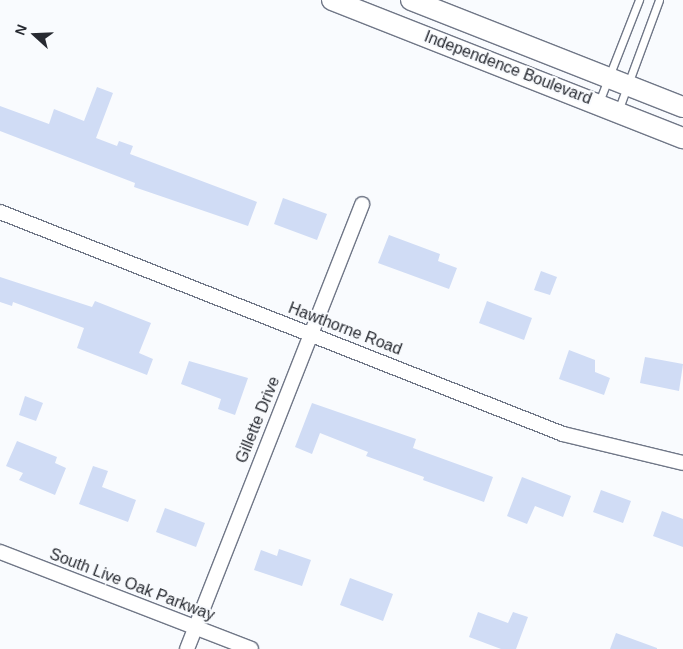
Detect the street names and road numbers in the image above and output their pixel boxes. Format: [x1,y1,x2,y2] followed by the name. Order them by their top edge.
[422,27,594,109] street label: Independence Boulevard
[286,299,404,359] street label: Hawthorne Road
[232,374,284,466] street label: Gillette Drive
[47,545,217,625] street label: South Live Oak Parkway

